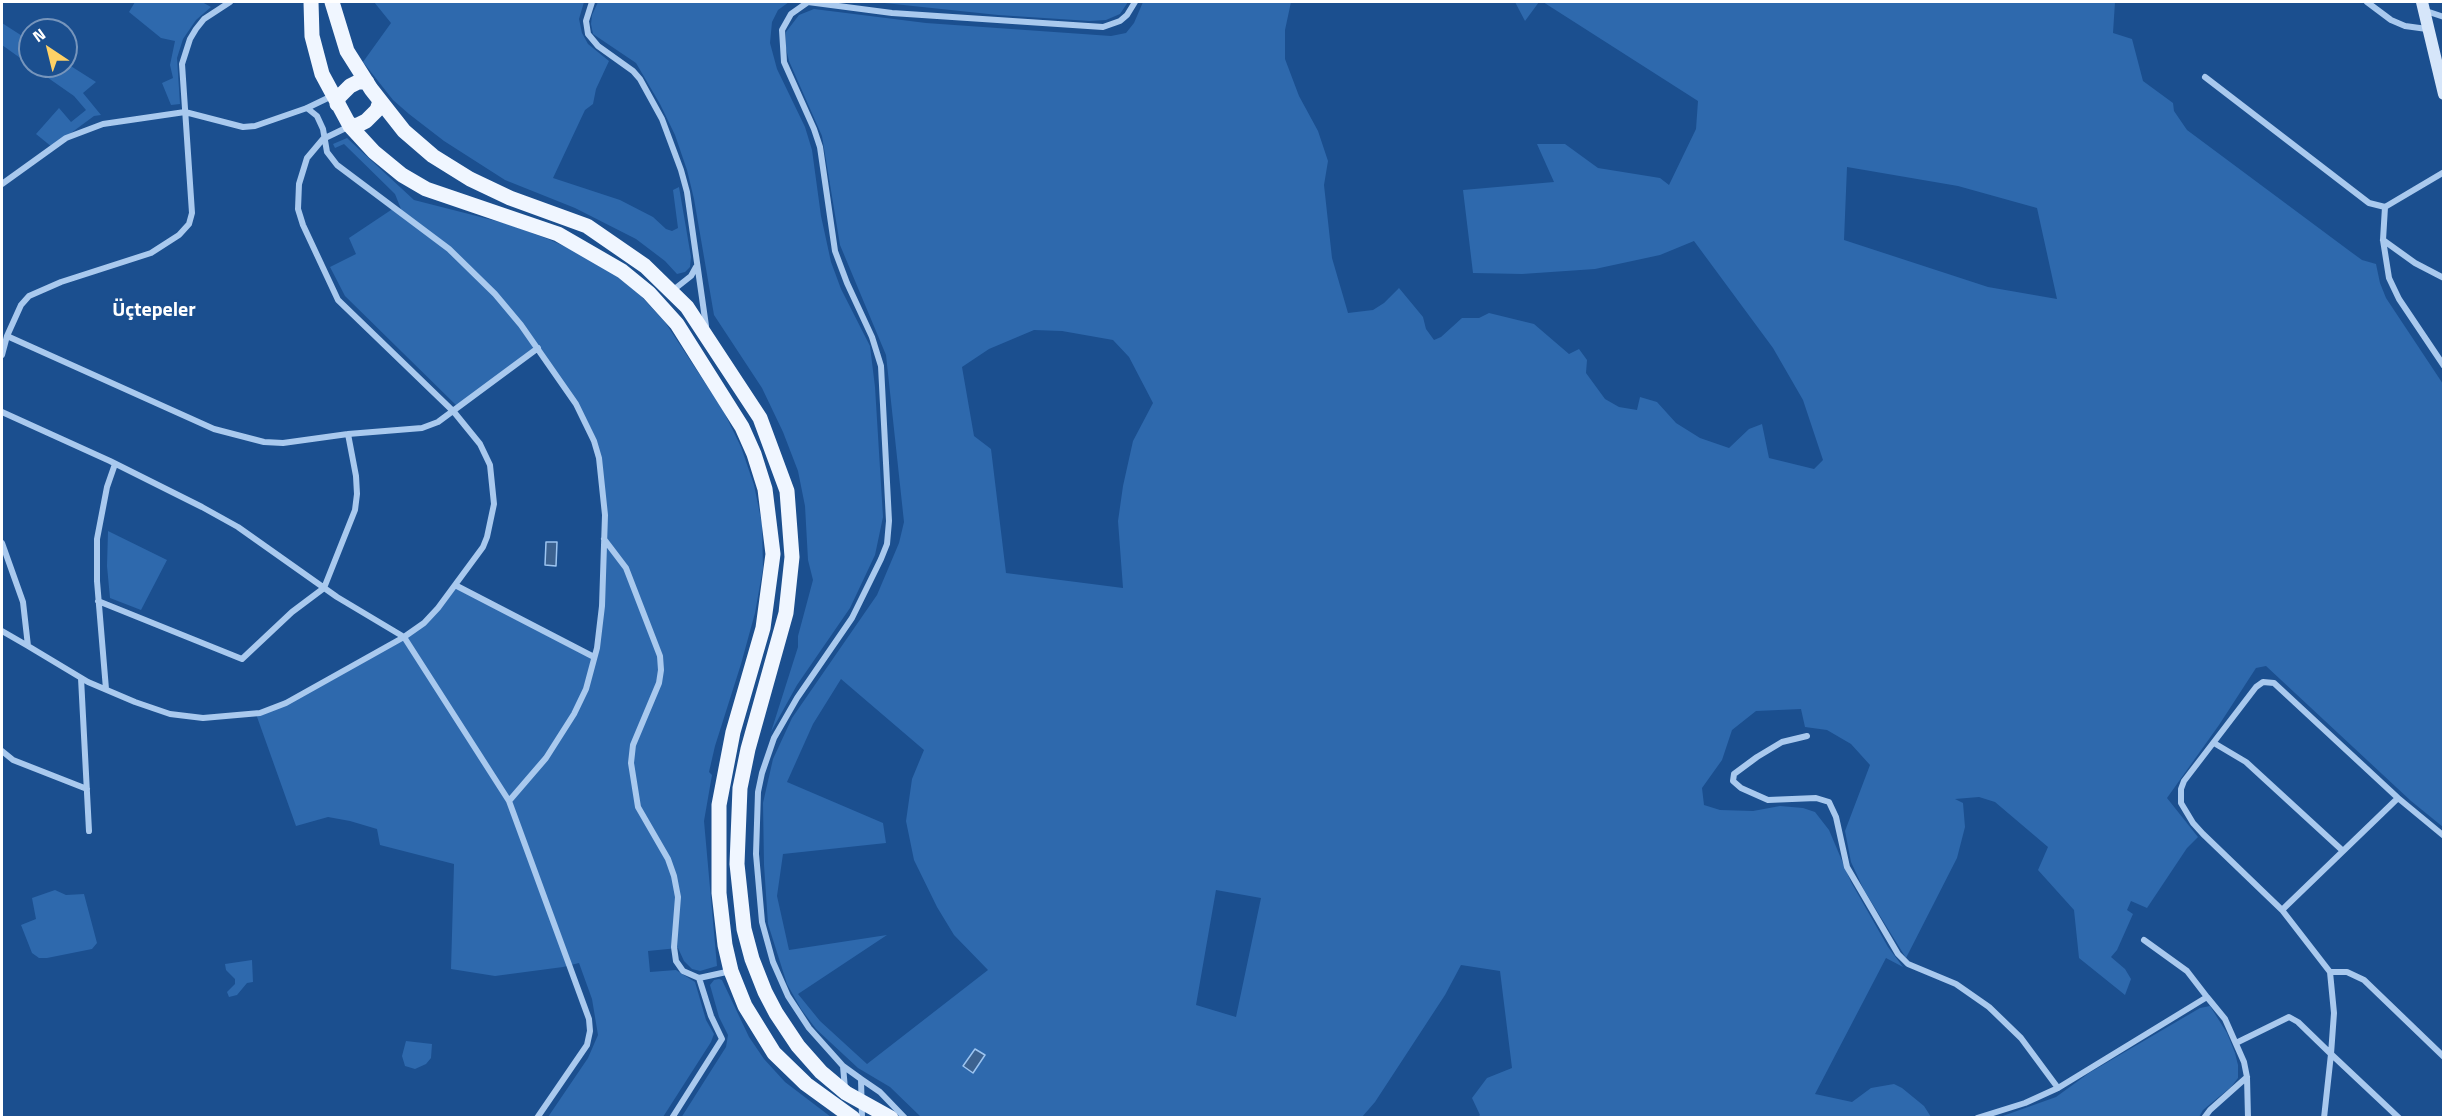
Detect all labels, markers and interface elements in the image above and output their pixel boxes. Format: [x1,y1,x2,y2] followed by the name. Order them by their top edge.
[18,18,78,78] north arrow
[27,22,50,48] text: N
[112,299,196,323] district label: Üçtepeler

